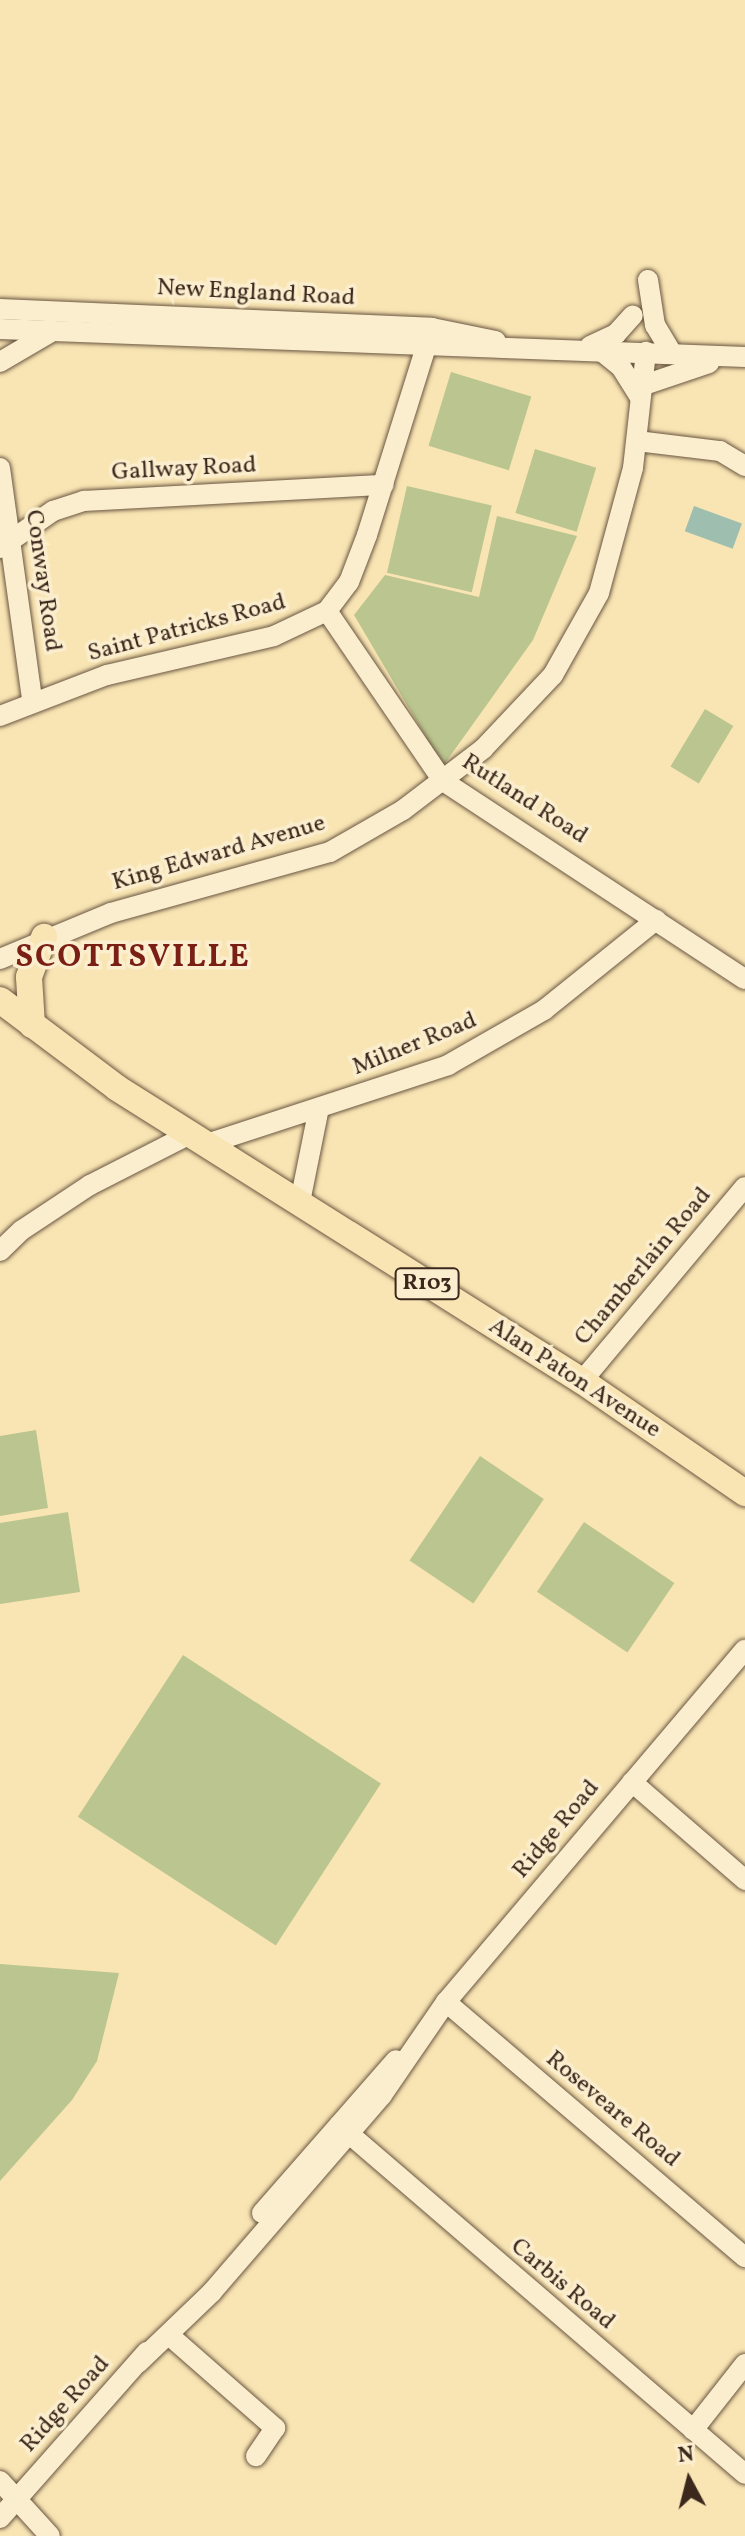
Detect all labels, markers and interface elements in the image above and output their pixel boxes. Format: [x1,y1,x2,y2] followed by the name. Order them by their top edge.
[156,274,356,314] street label: New England Road
[111,452,257,488] street label: Gallway Road
[18,508,66,654] street label: Conway Road
[85,589,289,669] street label: Saint Patricks Road
[456,749,592,851] street label: Rutland Road
[109,810,329,898] street label: King Edward Avenue
[15,939,251,977] district label: SCOTTSVILLE
[349,1007,481,1083] street label: Milner Road
[570,1182,718,1352] street label: Chamberlain Road
[393,1266,461,1302] road number: R103
[483,1313,665,1445] street label: Alan Paton Avenue
[507,1775,607,1885] street label: Ridge Road
[539,2046,685,2174] street label: Roseveare Road
[504,2233,620,2337] street label: Carbis Road
[15,2351,117,2459] street label: Ridge Road
[676,2439,696,2472] text: N
[649,2440,729,2520] north arrow

